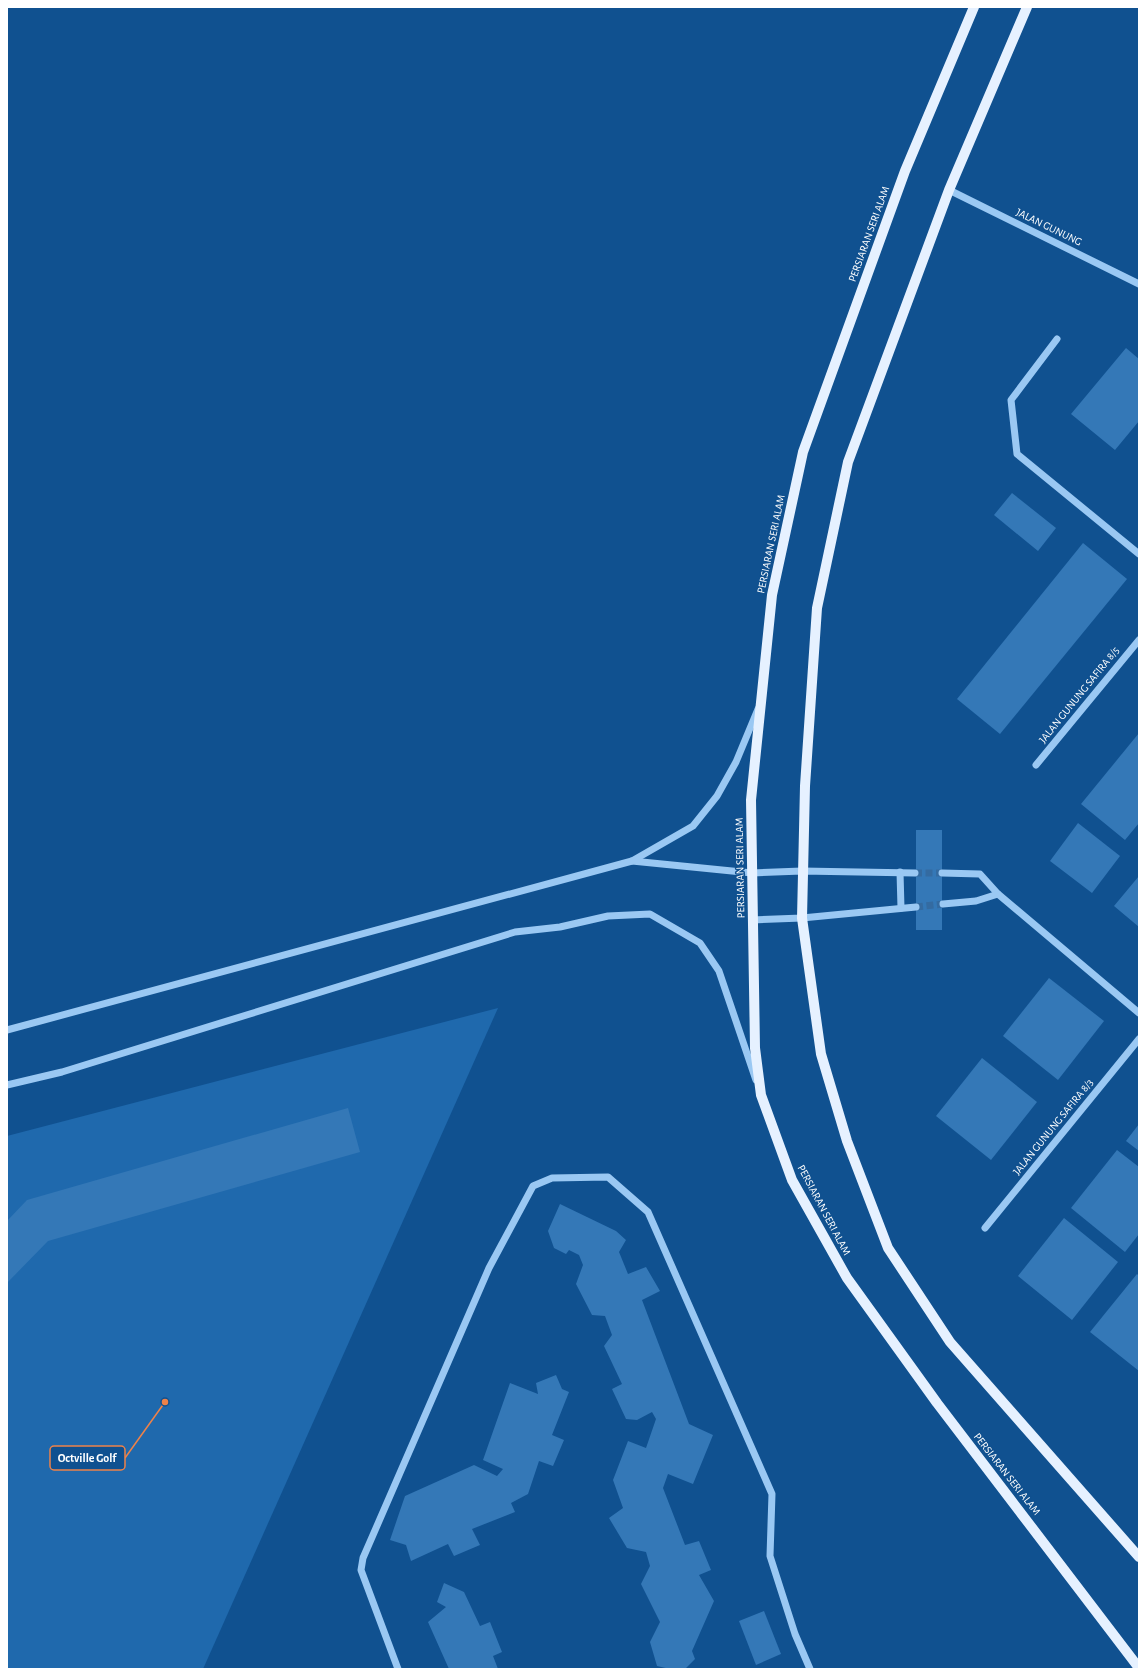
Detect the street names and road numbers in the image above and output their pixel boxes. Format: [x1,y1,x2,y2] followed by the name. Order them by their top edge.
[847,184,892,283] street label: PERSIARAN SERI ALAM
[1014,206,1084,248] street label: JALAN GUNUNG
[755,493,787,594] street label: PERSIARAN SERI ALAM
[1037,645,1121,745] street label: JALAN GUNUNG SAFIRA 8/5
[734,817,746,918] street label: PERSIARAN SERI ALAM
[1011,1077,1095,1177] street label: JALAN GUNUNG SAFIRA 8/3
[795,1163,853,1257] street label: PERSIARAN SERI ALAM
[972,1431,1043,1517] street label: PERSIARAN SERI ALAM

